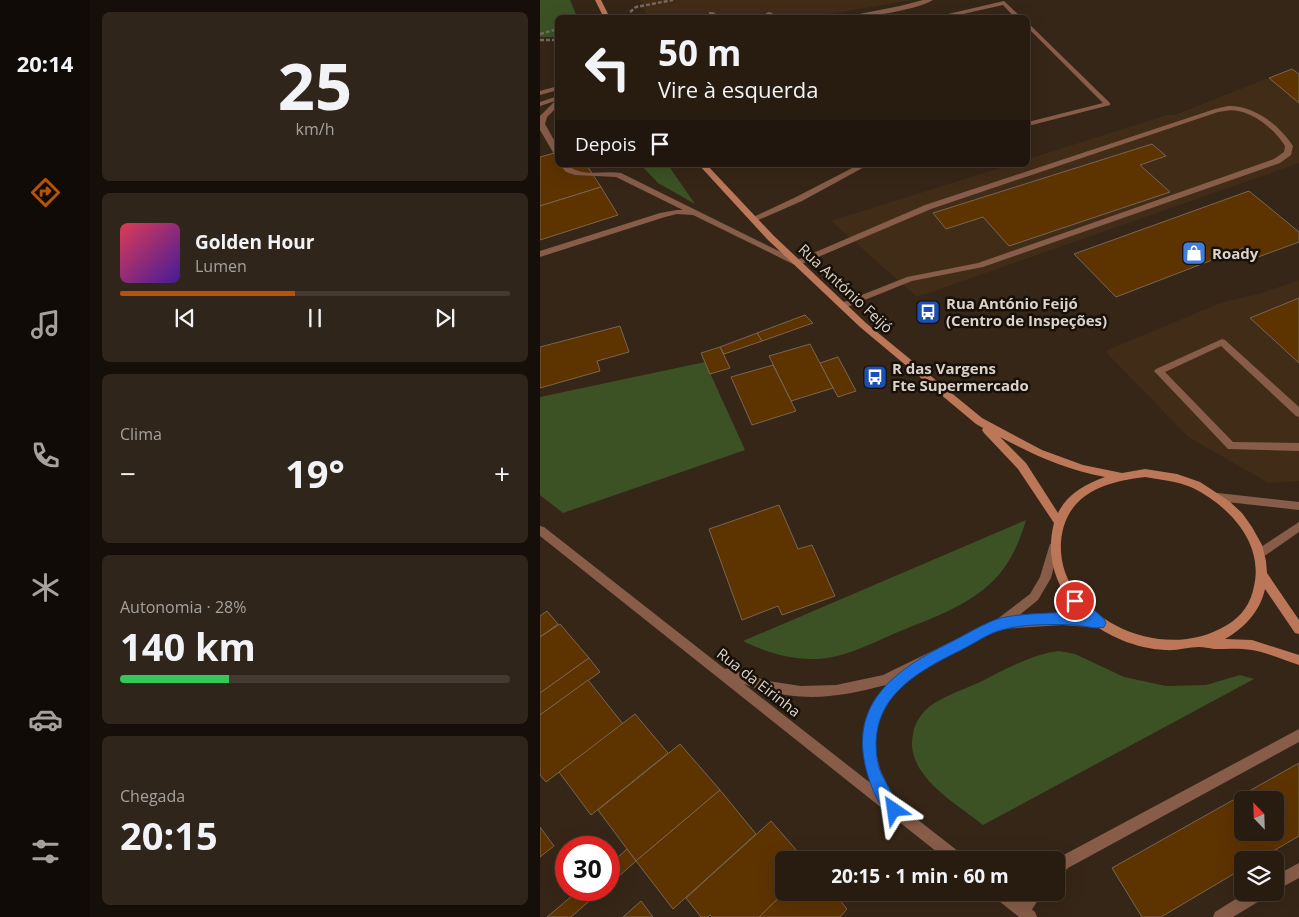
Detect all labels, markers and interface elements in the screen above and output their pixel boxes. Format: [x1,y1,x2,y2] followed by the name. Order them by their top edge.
[658,29,741,76] text: 50 m
[575,35,640,100] icon: left
[278,41,352,129] text: 25
[17,48,73,78] text: 20:14
[658,74,819,104] text: Vire à esquerda
[296,118,334,140] text: km/h
[646,130,674,158] icon: arrive
[575,131,636,157] text: Depois
[28,175,63,210] icon: directions
[195,229,314,255] text: Golden Hour
[794,239,898,337] street label: Rua António Feijó
[1181,240,1207,266] shop icon: Roady
[1212,243,1259,263] place label: Roady
[195,255,247,277] text: Lumen
[946,293,1107,330] place label: Rua António Feijó (Centro de Inspeções)
[915,299,941,325] bus stop icon: Rua António Feijó (Centro de Inspeções)
[171,304,199,332] icon: previous
[301,304,329,332] icon: pause
[431,304,459,332] icon: next
[28,307,63,342] icon: music
[892,358,1029,395] place label: R das Vargens Fte Supermercado
[862,364,888,390] bus stop icon: R das Vargens Fte Supermercado
[120,423,162,445] text: Clima
[28,438,63,473] icon: phone
[285,447,345,499] text: 19°
[120,454,136,492] text: −
[494,454,510,492] text: +
[28,570,63,605] icon: climate
[1054,580,1096,622] pin
[1061,587,1089,615] icon: arrive
[120,596,246,618] text: Autonomia · 28%
[120,620,256,672] text: 140 km
[713,643,805,721] street label: Rua da Eirinha
[28,702,63,737] icon: car
[867,783,919,835] position arrow
[120,785,185,807] text: Chegada
[1234,791,1284,841] north arrow
[1234,791,1284,901] map controls
[120,809,218,861] text: 20:15
[28,834,63,869] icon: filters
[555,836,620,901] speed limit sign: 30
[1234,851,1284,901] button: layers
[831,863,1009,889] text: 20:15 · 1 min · 60 m

